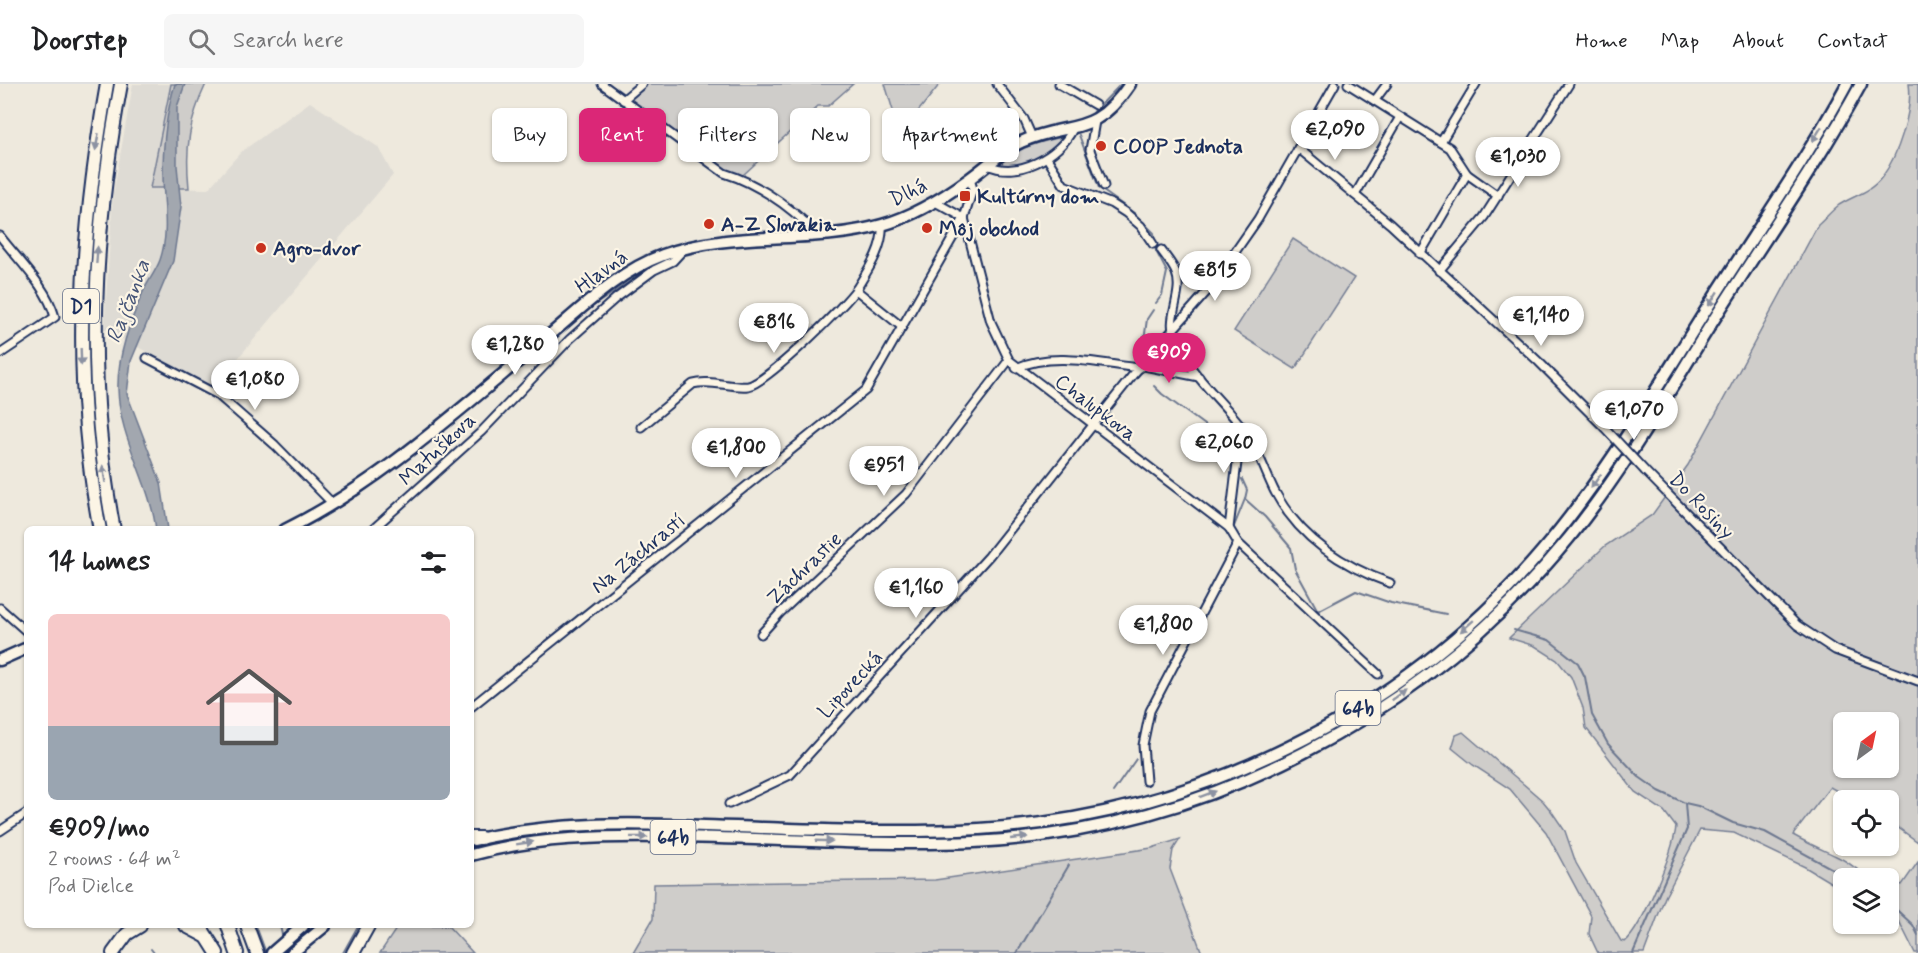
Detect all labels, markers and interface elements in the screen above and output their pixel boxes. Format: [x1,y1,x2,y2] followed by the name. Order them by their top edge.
[164,14,584,68] search box
[30,23,128,60] text: Doorstep
[185,25,218,58] icon: search
[233,27,344,55] text: Search here
[1576,27,1628,55] text: Home
[1661,27,1699,55] text: Map
[1732,27,1784,55] text: About
[1817,27,1888,55] text: Contact
[492,108,567,162] chip: Buy
[579,108,666,162] chip: Rent
[678,108,778,162] chip: Filters
[790,108,870,162] chip: New
[882,108,1019,162] chip: Apartment
[1286,110,1384,161] pin: €2,090
[1305,116,1365,143] text: €2,090
[1812,126,1823,142] one-way arrow
[93,132,102,151] one-way arrow
[1113,133,1243,161] place label: COOP Jednota
[1469,137,1567,188] pin: €1,030
[1094,139,1108,153] marker: COOP Jednota
[1489,143,1547,170] text: €1,030
[885,172,932,214] street label: Dlhá
[977,183,1099,211] place label: Kultúrny dom
[958,189,972,203] marker: Kultúrny dom
[721,211,837,239] place label: A-Z Slovakia
[939,215,1039,243] place label: Môj obchod
[702,217,716,231] marker: A-Z Slovakia
[920,221,934,235] marker: Môj obchod
[273,235,362,263] place label: Agro-dvor
[254,241,268,255] marker: Agro-dvor
[569,243,634,300] street label: Hlavná
[92,246,102,265] one-way arrow
[1179,251,1251,302] pin: €815
[100,256,158,347] water label: Rajčanka
[1193,257,1237,284] text: €815
[63,289,99,323] road number: D1
[1708,291,1719,307] one-way arrow
[1492,296,1590,347] pin: €1,140
[1512,302,1570,329] text: €1,140
[738,303,810,354] pin: €816
[753,309,795,336] text: €816
[466,325,564,376] pin: €1,280
[486,331,544,358] text: €1,280
[1133,333,1205,384] pin: €909
[1147,339,1191,366] text: €909
[76,347,85,366] one-way arrow
[206,360,304,411] pin: €1,080
[225,366,285,393] text: €1,080
[1049,368,1142,448] street label: Chalupkova
[1585,390,1683,441] pin: €1,070
[1604,396,1664,423] text: €1,070
[393,407,482,493] street label: Matuškova
[1175,423,1273,474] pin: €2,060
[687,428,785,479] pin: €1,800
[1194,429,1254,456] text: €2,060
[706,434,766,461] text: €1,800
[848,446,920,497] pin: €951
[863,452,905,479] text: €951
[100,465,109,484] one-way arrow
[1662,466,1740,546] street label: Do Rosiny
[1590,472,1602,488] one-way arrow
[585,507,692,601] street label: Na Záchrastí
[761,526,849,612] street label: Záchrastie
[48,545,150,579] text: 14 homes
[417,546,450,579] icon: filters
[867,568,965,619] pin: €1,160
[888,574,944,601] text: €1,160
[1114,605,1212,656] pin: €1,800
[1133,611,1193,638] text: €1,800
[1460,619,1475,633] one-way arrow
[812,644,890,725] street label: Lipovecká
[195,653,303,761] icon: home
[1391,689,1407,701] one-way arrow
[1336,691,1380,725] road number: 64b
[1833,712,1899,778] north arrow
[1833,712,1899,934] map controls
[1199,789,1217,798] one-way arrow
[1833,790,1899,856] button: locate
[48,812,150,846] text: €909/mo
[650,820,696,854] road number: 64b
[630,832,649,842] one-way arrow
[1009,833,1028,843] one-way arrow
[814,836,833,846] one-way arrow
[516,839,535,848] one-way arrow
[48,846,181,873] text: 2 rooms · 64 m²
[1833,868,1899,934] button: layers
[48,873,134,900] text: Pod Dielce

